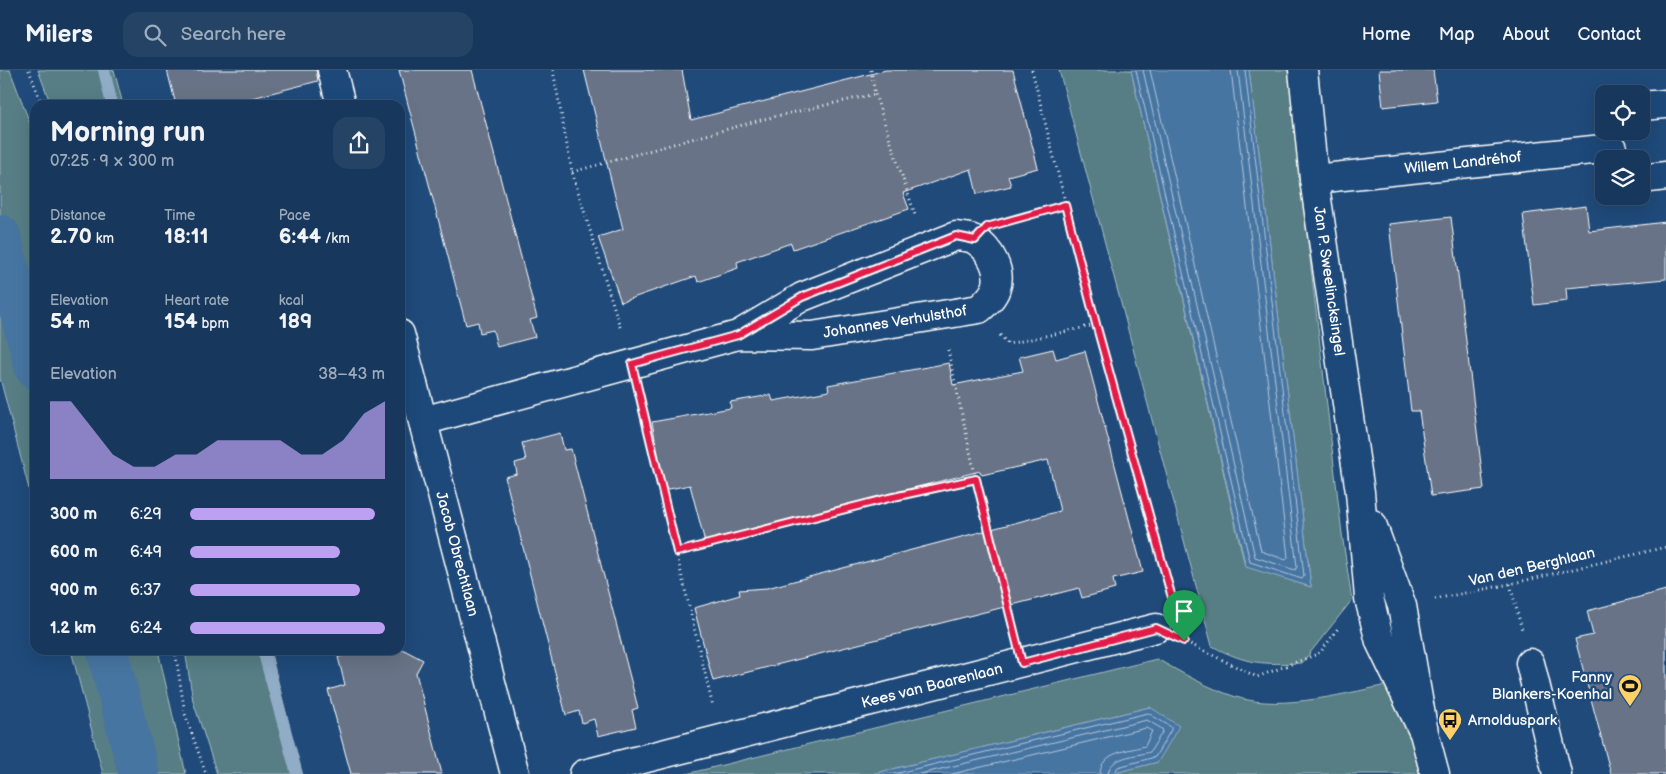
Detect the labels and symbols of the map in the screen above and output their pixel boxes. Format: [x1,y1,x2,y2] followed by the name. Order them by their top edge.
[1403,147,1523,179] street label: Willem Landréhof
[1309,205,1349,357] street label: Jan P. Sweelincksingel
[822,301,969,343] street label: Johannes Verhulsthof
[431,489,483,619] street label: Jacob Obrechtlaan
[1467,543,1597,591] street label: Van den Berghlaan
[1163,590,1205,641] pin
[859,659,1005,713] street label: Kees van Baarenlaan
[1492,668,1612,704] place label: Fanny Blankers-Koenhal
[1617,673,1643,707] sports icon: Fanny Blankers-Koenhal
[1437,707,1463,741] bus stop icon: Arnolduspark
[1468,711,1558,730] place label: Arnolduspark

